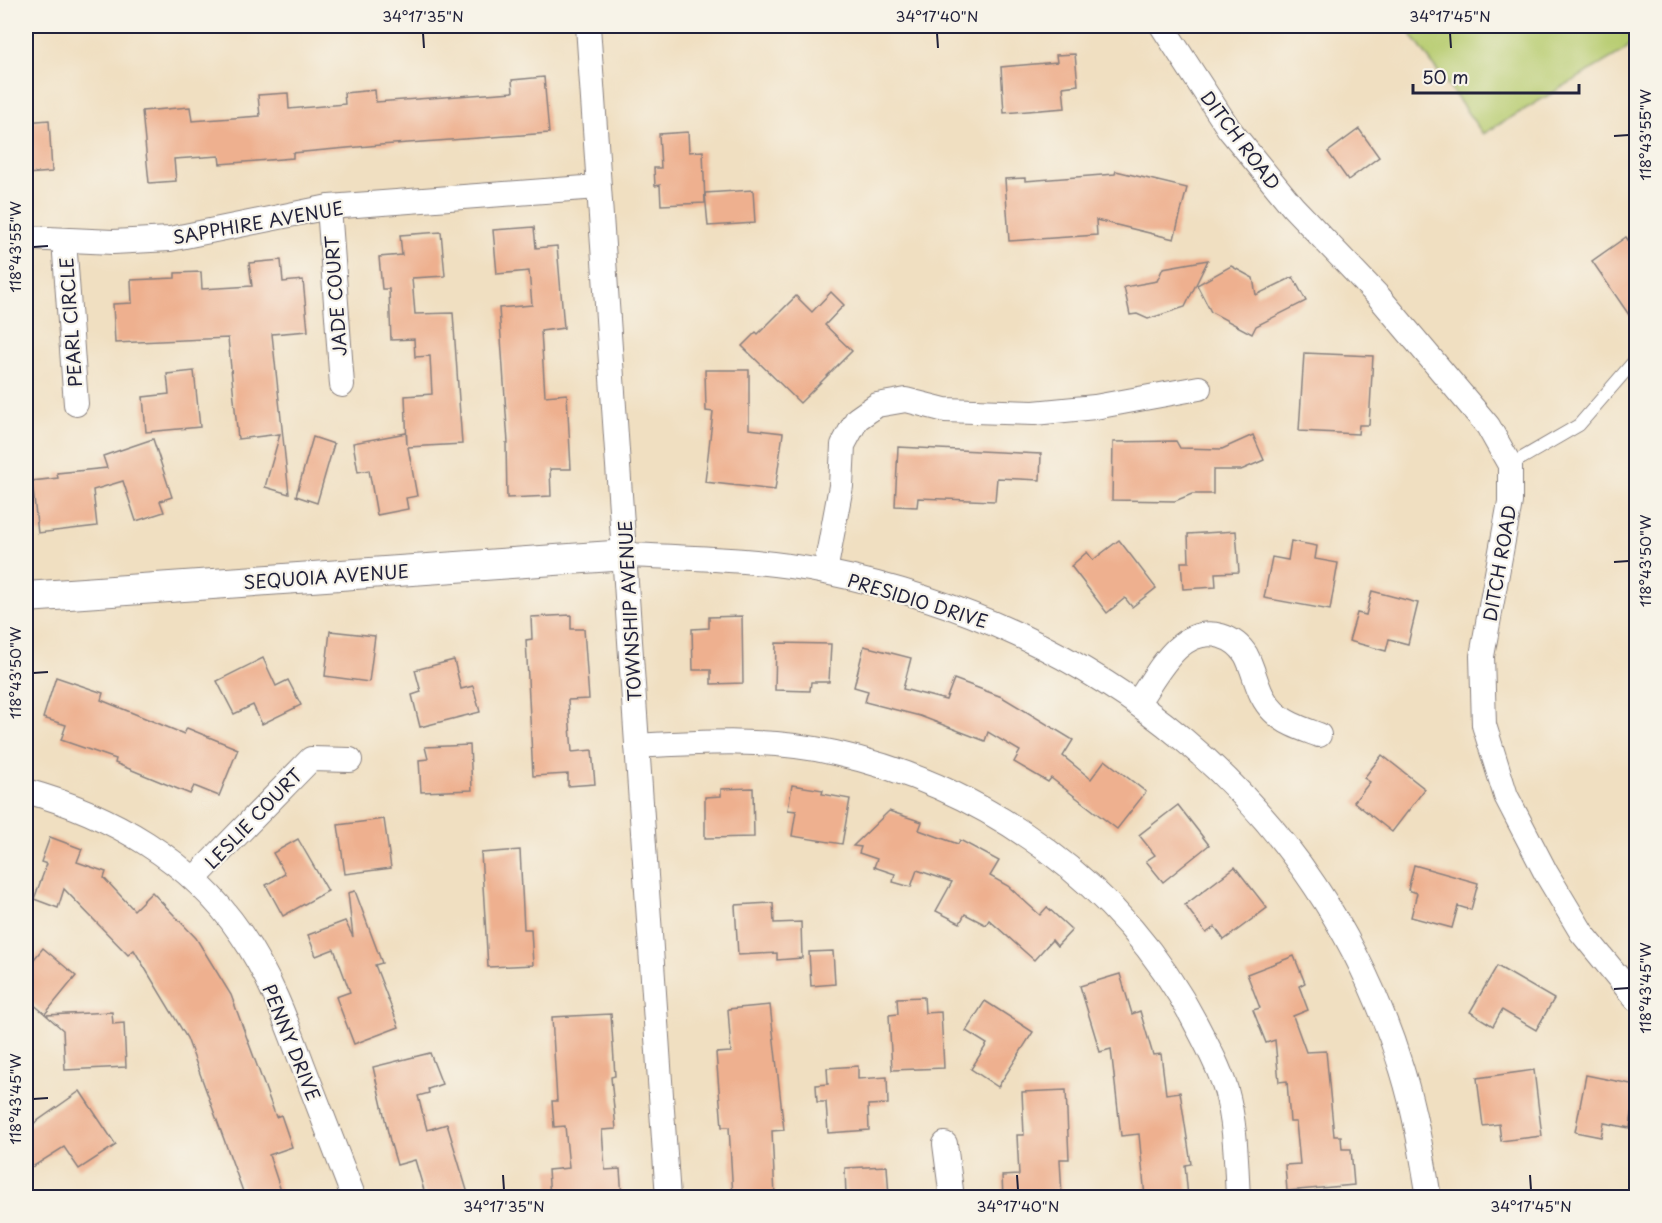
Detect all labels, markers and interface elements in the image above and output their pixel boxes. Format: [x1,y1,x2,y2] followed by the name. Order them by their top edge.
[382,4,464,27] text: 34°17'35"N
[896,4,978,27] text: 34°17'40"N
[1409,4,1491,27] text: 34°17'45"N
[1413,57,1580,95] scale bar
[1422,63,1469,90] text: 50 m
[1195,85,1287,195] street label: DITCH ROAD
[1633,89,1656,181] text: 118°43'55"W
[171,194,345,250] street label: SAPPHIRE AVENUE
[3,201,26,293] text: 118°43'55"W
[317,234,353,357] street label: JADE COURT
[52,256,88,388] street label: PEARL CIRCLE
[1475,503,1523,623] street label: DITCH ROAD
[1633,514,1656,607] text: 118°43'50"W
[611,520,647,702] street label: TOWNSHIP AVENUE
[242,557,410,595] street label: SEQUOIA AVENUE
[844,566,992,634] street label: PRESIDIO DRIVE
[3,626,26,719] text: 118°43'50"W
[198,761,309,874] street label: LESLIE COURT
[1633,942,1656,1034] text: 118°43'45"W
[256,980,328,1104] street label: PENNY DRIVE
[3,1053,26,1145] text: 118°43'45"W
[463,1194,545,1217] text: 34°17'35"N
[977,1194,1059,1217] text: 34°17'40"N
[1490,1194,1572,1217] text: 34°17'45"N

